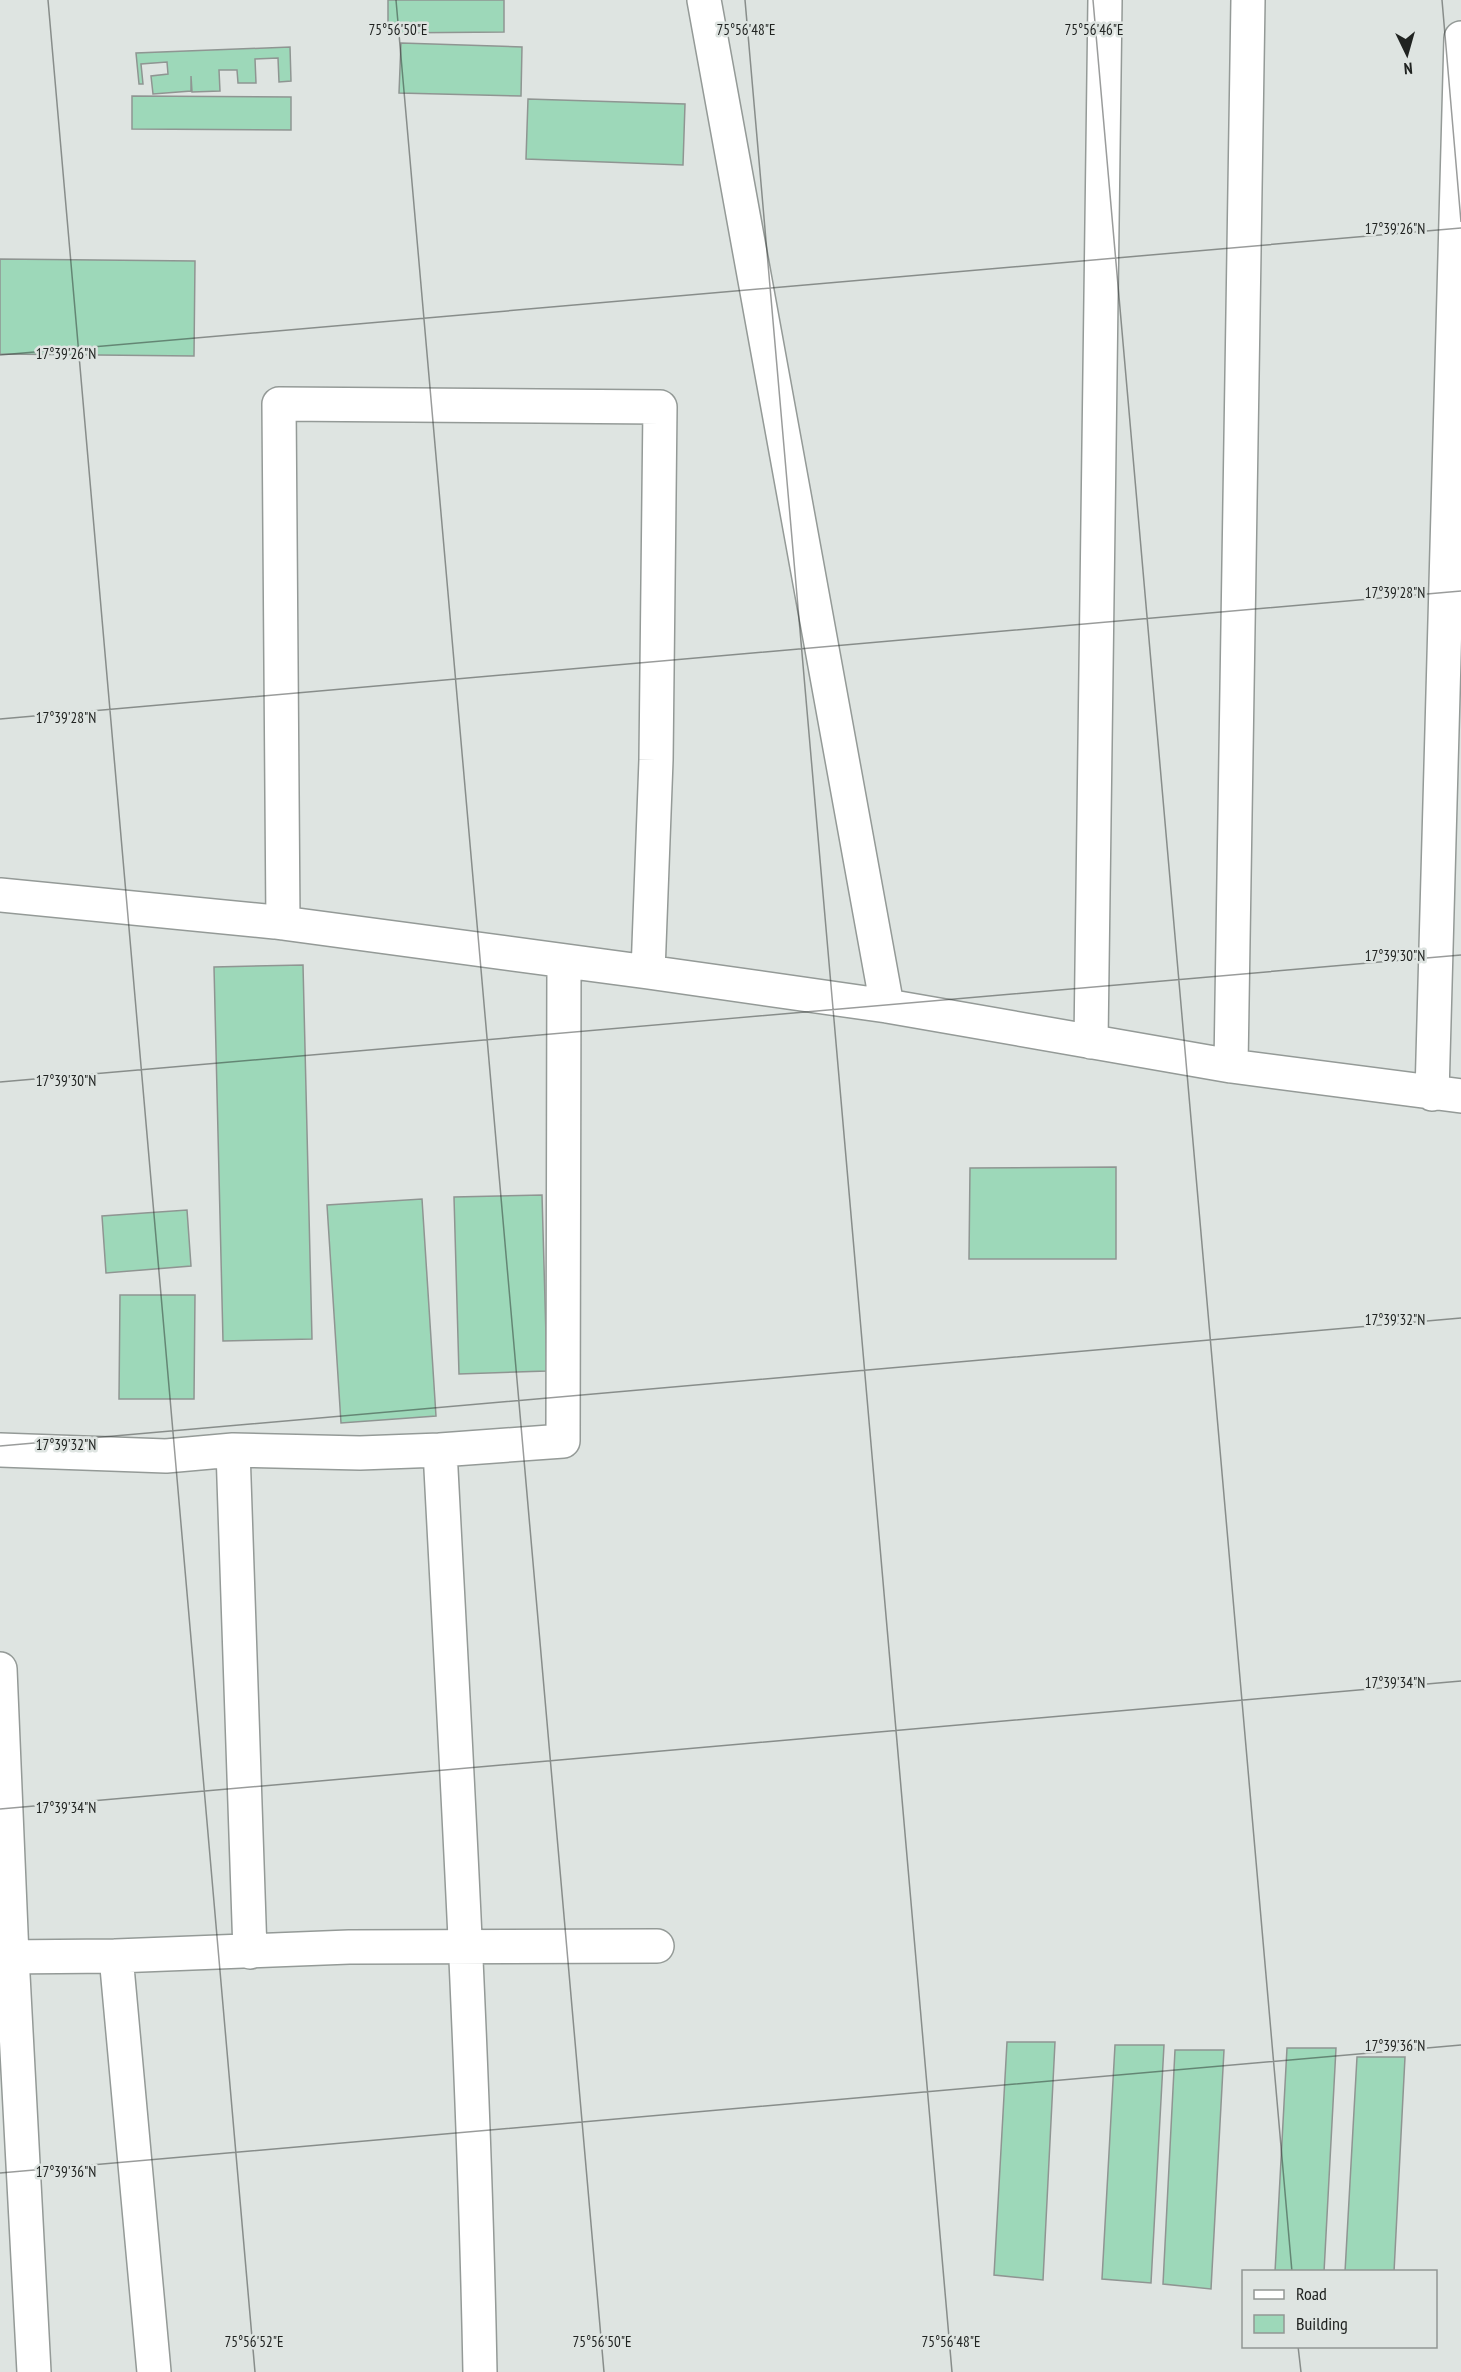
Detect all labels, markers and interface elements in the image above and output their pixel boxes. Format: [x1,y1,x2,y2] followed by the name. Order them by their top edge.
[368,20,428,39] text: 75°56'50"E
[716,20,776,39] text: 75°56'48"E
[1064,20,1124,39] text: 75°56'46"E
[1377,24,1437,84] north arrow
[1403,59,1413,79] text: N
[1365,219,1425,238] text: 17°39'26"N
[36,344,96,363] text: 17°39'26"N
[1365,583,1425,602] text: 17°39'28"N
[36,708,96,727] text: 17°39'28"N
[1365,946,1425,965] text: 17°39'30"N
[36,1071,96,1090] text: 17°39'30"N
[1365,1310,1425,1329] text: 17°39'32"N
[36,1435,96,1454] text: 17°39'32"N
[1365,1673,1425,1692] text: 17°39'34"N
[36,1798,96,1817] text: 17°39'34"N
[1365,2036,1425,2055] text: 17°39'36"N
[36,2162,96,2181] text: 17°39'36"N
[1242,2270,1437,2348] legend
[1296,2282,1327,2305] text: Road
[1296,2312,1348,2335] text: Building
[224,2332,284,2351] text: 75°56'52"E
[572,2332,632,2351] text: 75°56'50"E
[921,2332,981,2351] text: 75°56'48"E

